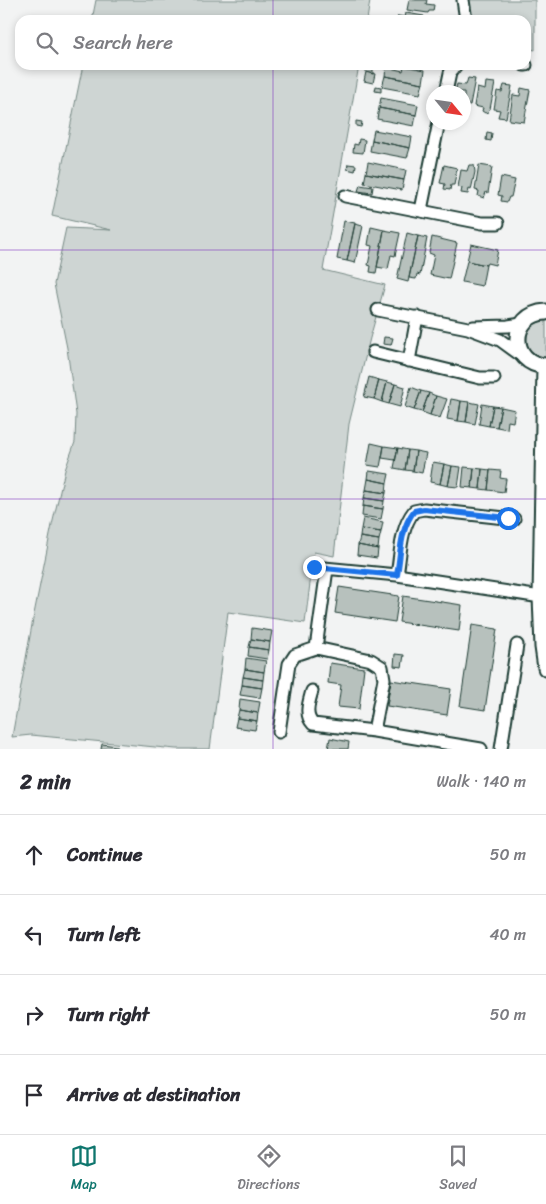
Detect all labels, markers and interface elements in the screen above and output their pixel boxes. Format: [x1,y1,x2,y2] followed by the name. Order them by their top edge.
[15,15,531,70] search box
[73,26,173,59] text: Search here
[33,29,61,57] icon: search
[426,85,471,130] north arrow
[497,507,520,530] route start
[303,556,326,579] route end
[20,763,71,801] text: 2 min
[437,767,526,796] text: Walk · 140 m
[67,838,143,871] text: Continue
[490,840,526,869] text: 50 m
[20,841,48,869] icon: ahead
[67,918,140,951] text: Turn left
[489,920,526,949] text: 40 m
[20,921,48,949] icon: left
[67,998,149,1031] text: Turn right
[490,1000,526,1029] text: 50 m
[20,1001,48,1029] icon: right
[67,1078,240,1111] text: Arrive at destination
[20,1081,48,1109] icon: arrive
[70,1142,98,1197] tab: Map
[237,1142,300,1197] tab: Directions
[439,1142,476,1197] tab: Saved

